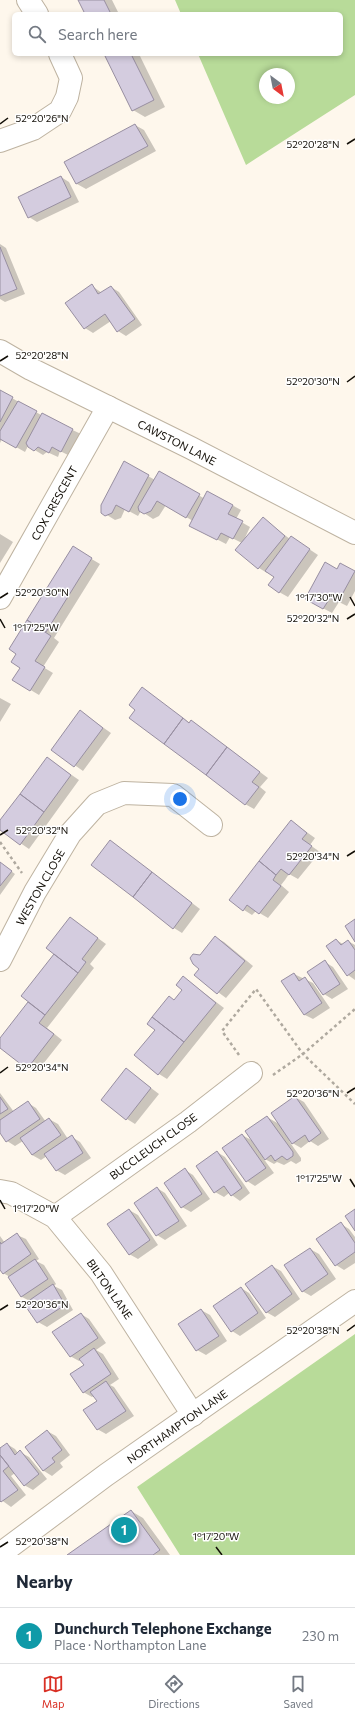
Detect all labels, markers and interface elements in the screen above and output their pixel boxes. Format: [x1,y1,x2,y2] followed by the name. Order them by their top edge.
[12,12,343,56] search box
[26,23,48,45] icon: search
[58,25,137,43] text: Search here
[259,68,295,104] north arrow
[16,112,68,124] text: 52°20'26"N
[287,138,339,150] text: 52°20'28"N
[16,349,68,361] text: 52°20'28"N
[286,375,340,387] text: 52°20'30"N
[136,417,218,467] street label: CAWSTON LANE
[28,464,80,542] street label: COX CRESCENT
[15,586,69,598] text: 52°20'30"N
[296,591,342,603] text: 1°17'30"W
[287,612,339,624] text: 52°20'32"N
[13,621,59,633] text: 1°17'25"W
[170,789,190,809] your location
[16,824,68,836] text: 52°20'32"N
[13,847,67,927] street label: WESTON CLOSE
[286,850,340,862] text: 52°20'34"N
[15,1061,69,1073] text: 52°20'34"N
[286,1087,340,1099] text: 52°20'36"N
[107,1110,199,1182] street label: BUCCLEUCH CLOSE
[296,1172,342,1184] text: 1°17'25"W
[13,1202,59,1214] text: 1°17'20"W
[85,1257,135,1321] street label: BILTON LANE
[15,1298,69,1310] text: 52°20'36"N
[286,1324,340,1336] text: 52°20'38"N
[124,1386,230,1466] street label: NORTHAMPTON LANE
[111,1515,137,1545] pin: 1
[193,1530,239,1542] text: 1°17'20"W
[15,1535,69,1547] text: 52°20'38"N
[16,1571,73,1592] text: Nearby
[54,1619,272,1637] text: Dunchurch Telephone Exchange
[26,1628,32,1644] text: 1
[302,1628,339,1644] text: 230 m
[54,1637,206,1653] text: Place · Northampton Lane
[42,1673,65,1710] tab: Map
[148,1673,200,1710] tab: Directions
[283,1673,313,1710] tab: Saved

